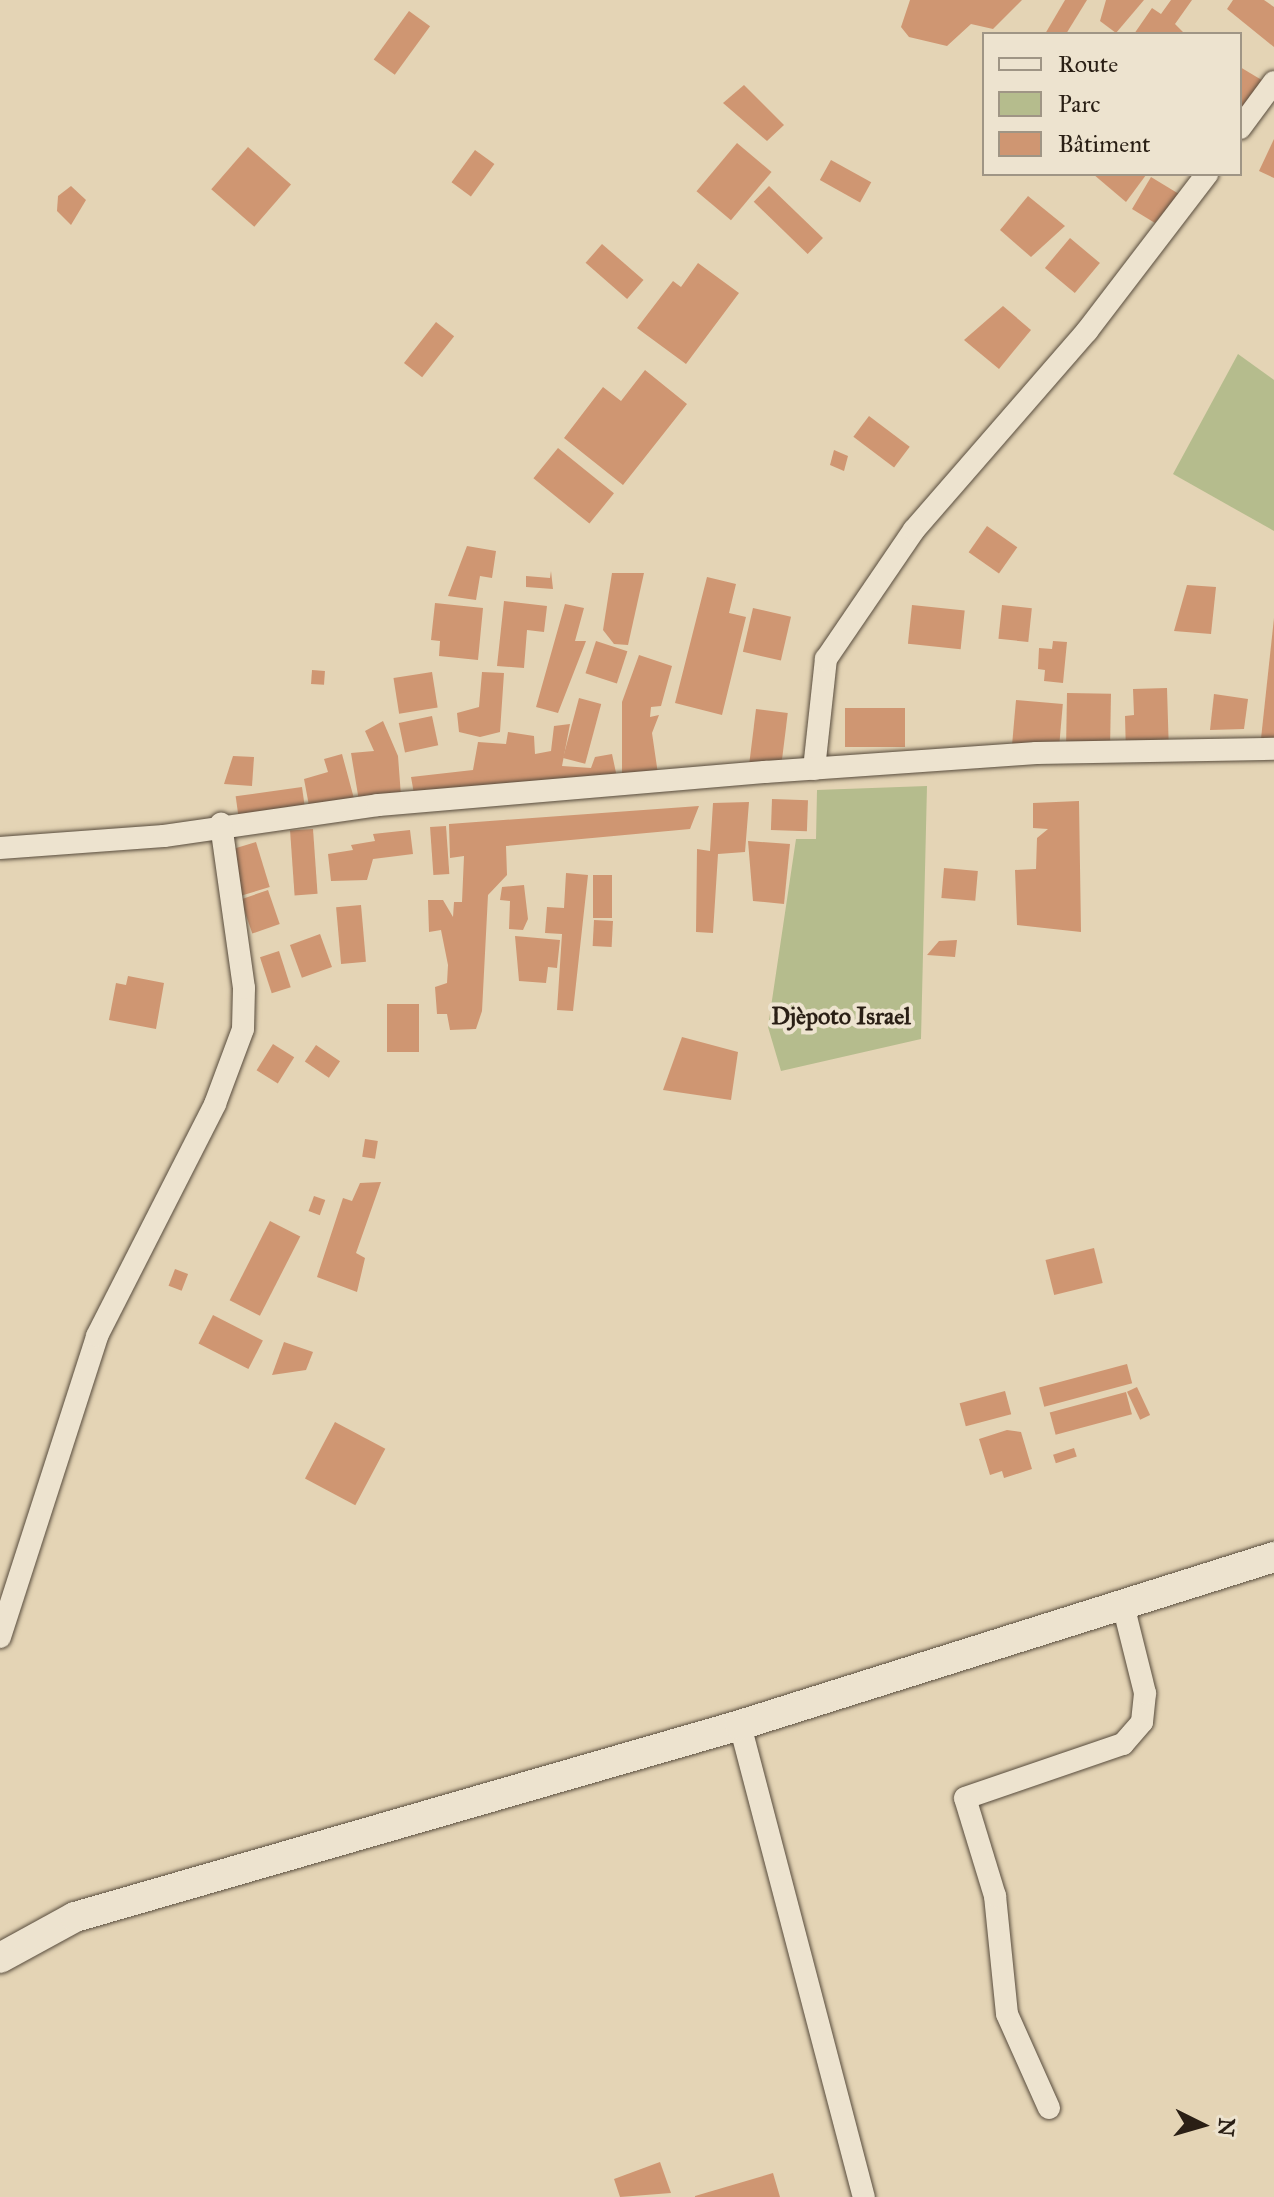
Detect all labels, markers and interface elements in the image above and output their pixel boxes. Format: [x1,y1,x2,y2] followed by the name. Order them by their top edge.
[982,32,1242,176] legend
[1058,49,1118,79] text: Route
[1058,89,1100,119] text: Parc
[1058,129,1151,159] text: Bâtiment
[771,1003,911,1031] district label: Djèpoto Israel
[1162,2085,1242,2165] north arrow
[1212,2117,1241,2138] text: N

